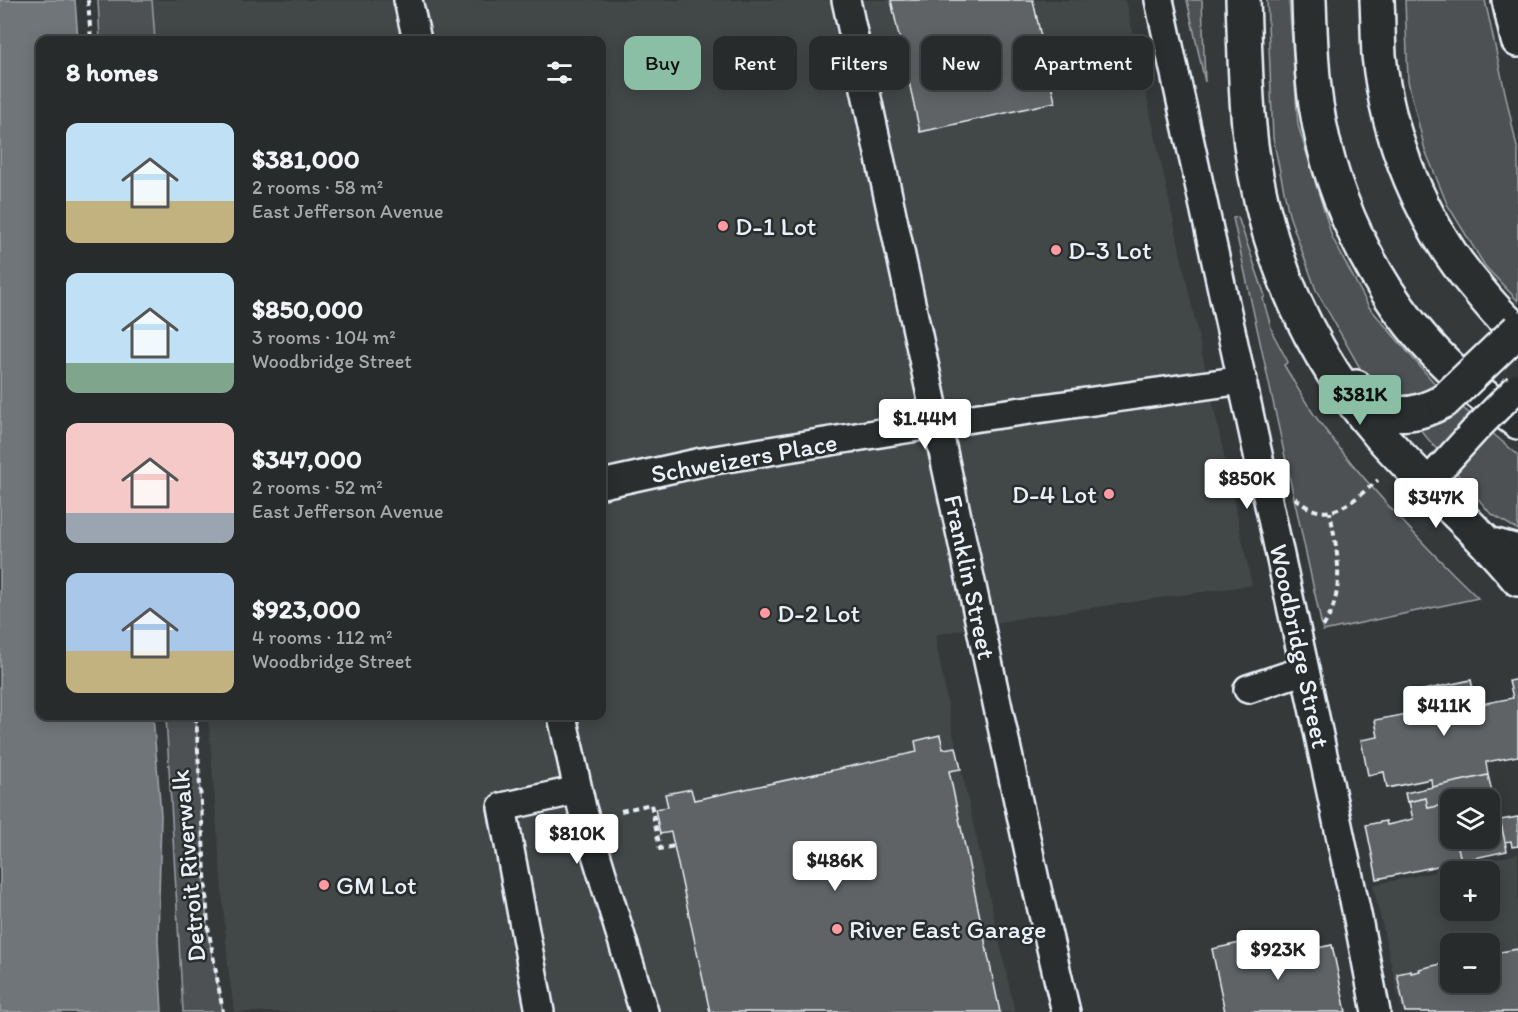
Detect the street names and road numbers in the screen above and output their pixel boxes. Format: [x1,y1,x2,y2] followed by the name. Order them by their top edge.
[648,426,840,490] street label: Schweizers Place
[937,492,1003,662] street label: Franklin Street
[1263,541,1337,751] street label: Woodbridge Street
[164,768,212,964] street label: Detroit Riverwalk

